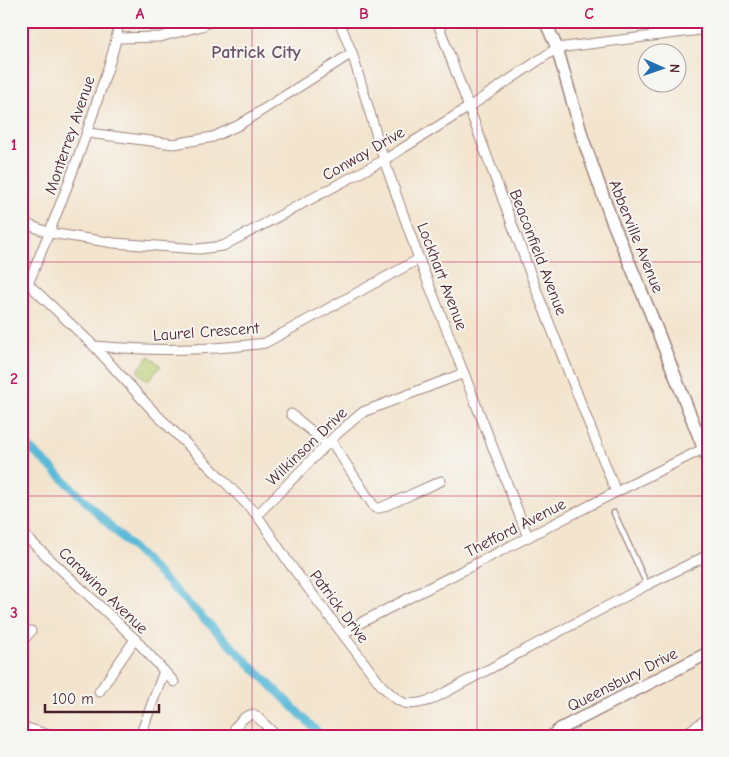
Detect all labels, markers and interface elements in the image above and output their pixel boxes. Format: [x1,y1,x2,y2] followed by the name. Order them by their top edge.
[136,5,145,23] text: A
[359,5,369,23] text: B
[584,5,594,23] text: C
[211,42,302,63] district label: Patrick City
[636,42,686,92] north arrow
[666,64,683,73] text: N
[41,74,99,197] street label: Monterrey Avenue
[319,123,408,185] street label: Conway Drive
[11,136,17,154] text: 1
[605,177,667,295] street label: Abberville Avenue
[506,187,570,318] street label: Beaconfield Avenue
[413,220,471,333] street label: Lockhart Avenue
[152,319,260,345] street label: Laurel Crescent
[10,370,18,388] text: 2
[263,404,351,490] street label: Wilkinson Drive
[462,495,569,561] street label: Thetford Avenue
[55,544,152,638] street label: Carawina Avenue
[306,567,372,646] street label: Patrick Drive
[10,604,18,622] text: 3
[564,644,680,715] street label: Queensbury Drive
[45,682,159,714] scale bar
[52,690,94,708] text: 100 m

